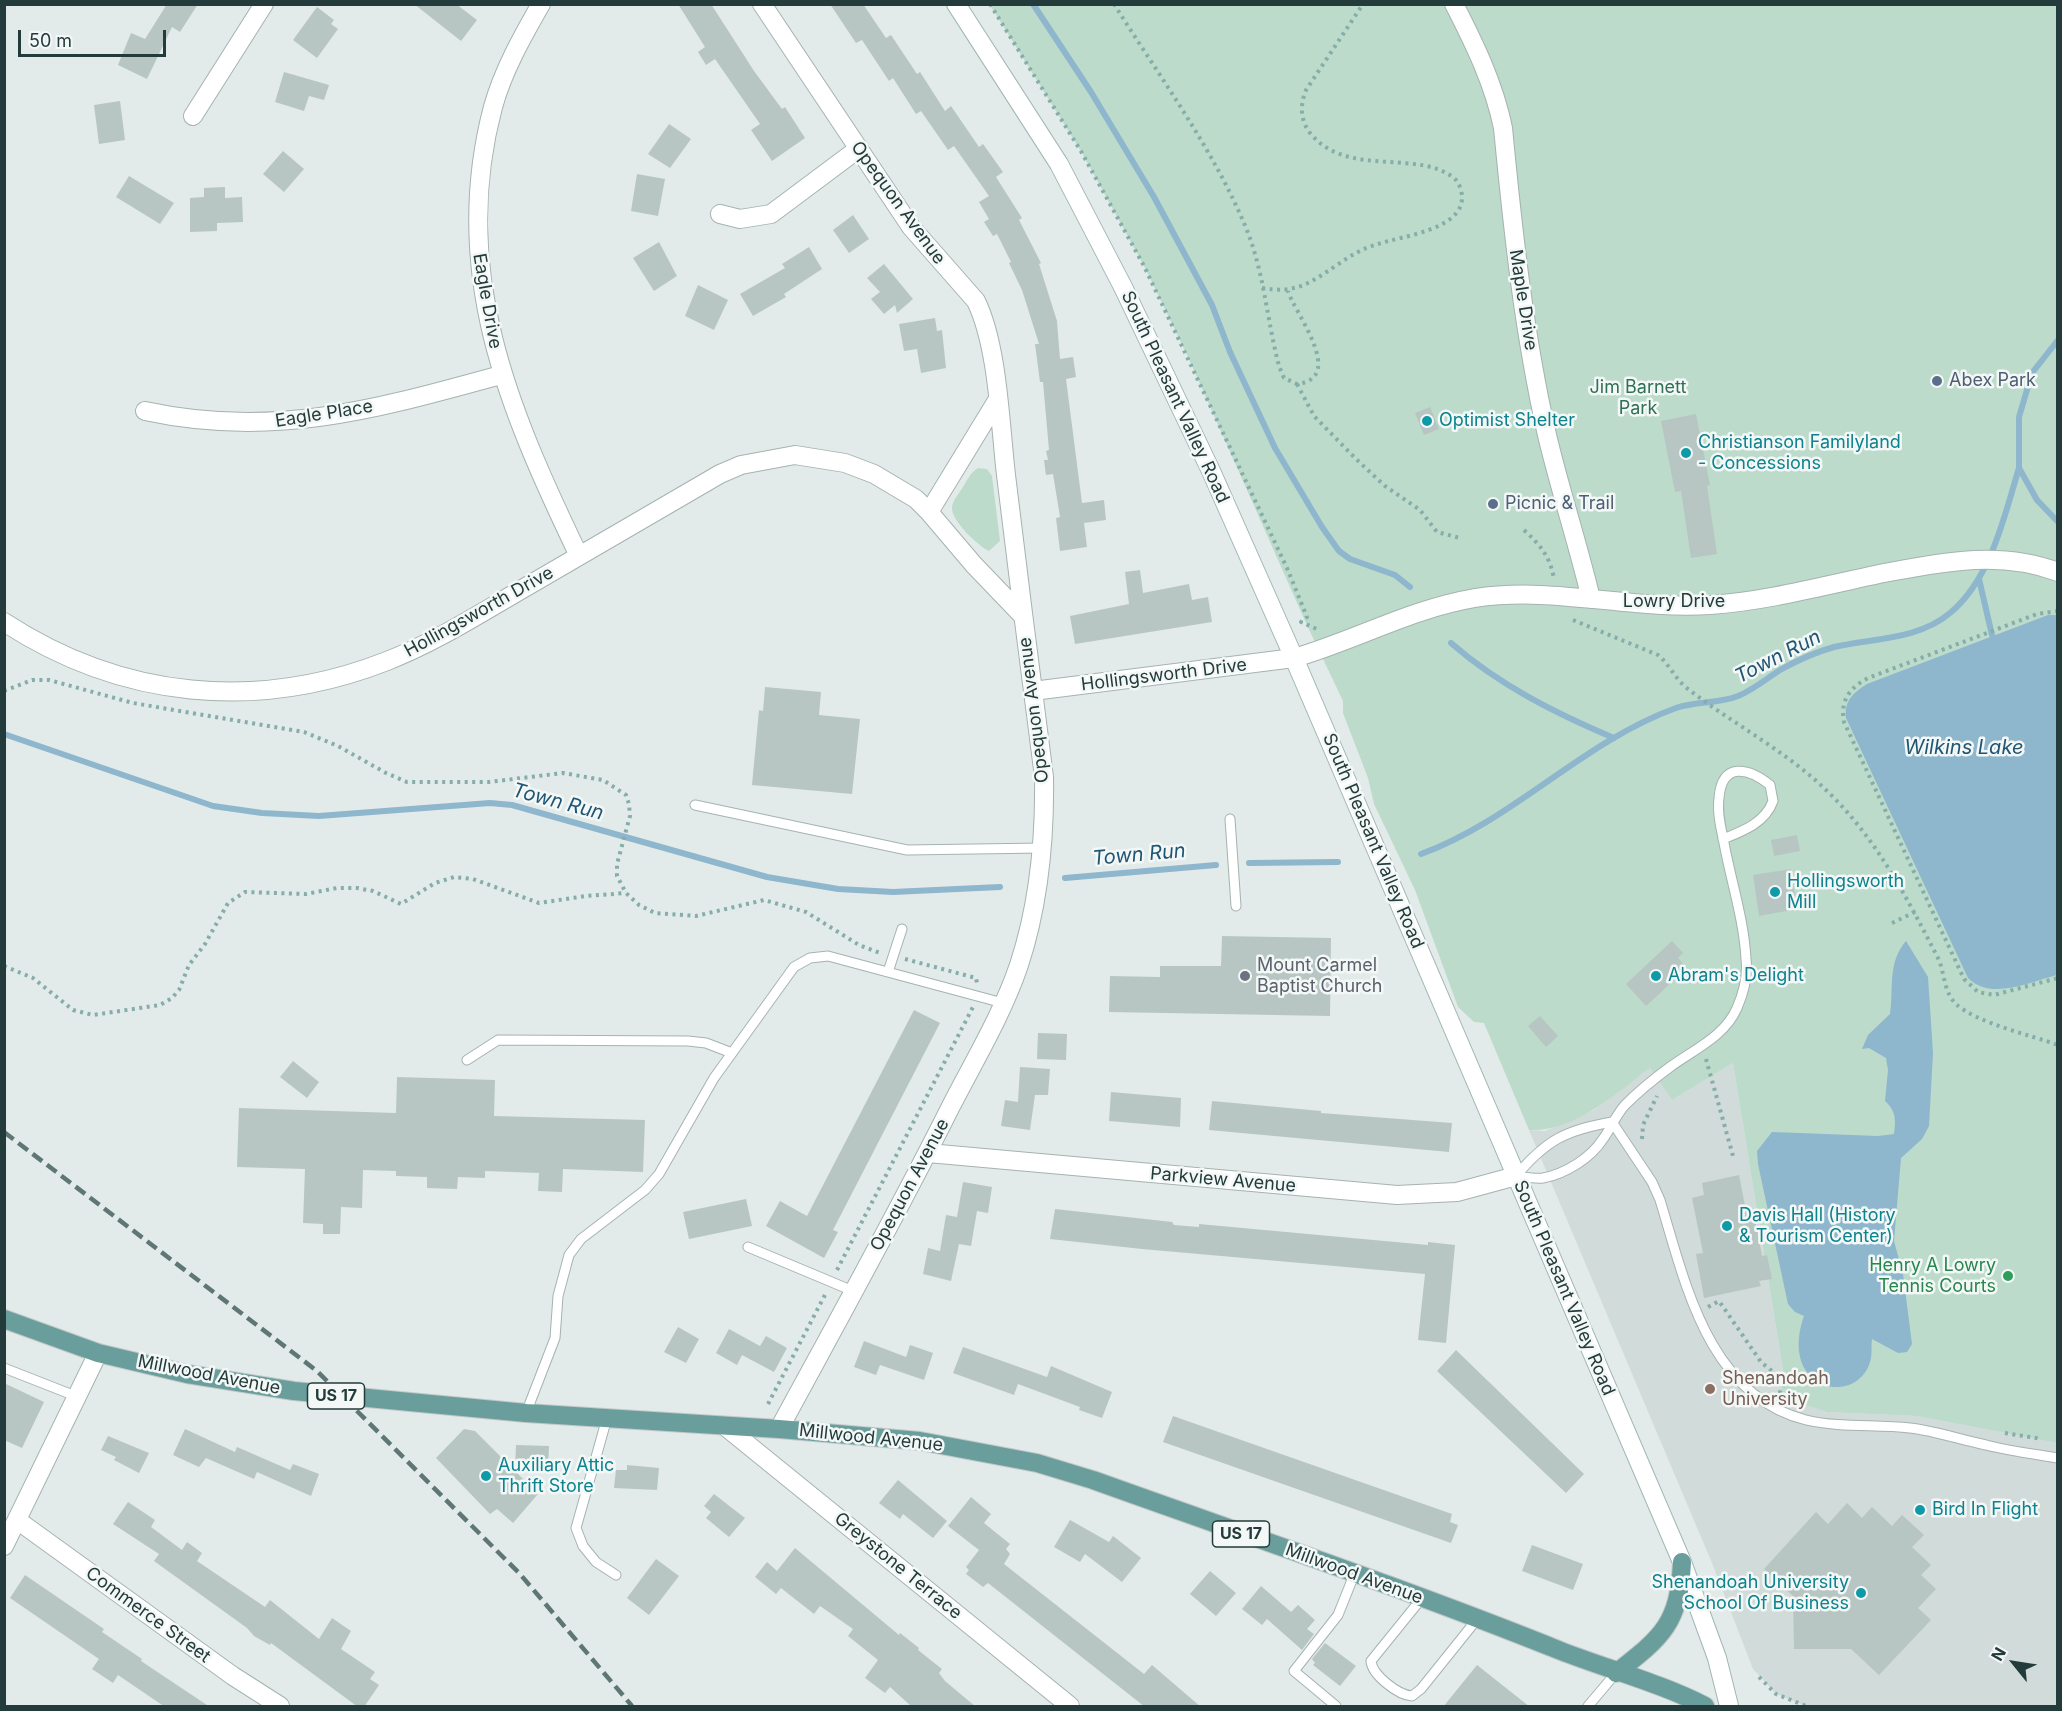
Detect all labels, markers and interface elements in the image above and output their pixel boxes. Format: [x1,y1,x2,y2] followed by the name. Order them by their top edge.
[21,18,170,56] scale bar
[29,30,72,51] text: 50 m
[846,137,950,269] street label: Opequon Avenue
[1504,248,1542,352] street label: Maple Drive
[468,252,506,350] street label: Eagle Drive
[1116,288,1234,506] street label: South Pleasant Valley Road
[1949,370,2036,392] place label: Abex Park
[1930,374,1944,388] marker: Abex Park
[1590,377,1686,420] park label: Jim Barnett Park
[274,396,374,432] street label: Eagle Place
[1439,410,1575,432] place label: Optimist Shelter
[1420,414,1434,428] marker: Optimist Shelter
[1698,432,1901,474] place label: Christianson Familyland - Concessions
[1679,446,1693,460] marker: Christianson Familyland - Concessions
[1505,493,1614,515] place label: Picnic & Trail
[1486,497,1500,511] marker: Picnic & Trail
[401,562,557,662] street label: Hollingsworth Drive
[1623,591,1725,613] street label: Lowry Drive
[1731,625,1825,689] water label: Town Run
[1014,636,1054,784] street label: Opequon Avenue
[1080,654,1248,696] street label: Hollingsworth Drive
[1318,730,1428,952] street label: South Pleasant Valley Road
[1905,736,2023,760] water label: Wilkins Lake
[510,778,606,826] water label: Town Run
[1091,839,1187,871] water label: Town Run
[1787,871,1904,914] place label: Hollingsworth Mill
[1768,885,1782,899] marker: Hollingsworth Mill
[1257,955,1382,998] place label: Mount Carmel Baptist Church
[1668,965,1804,987] place label: Abram's Delight
[1238,969,1252,983] marker: Mount Carmel Baptist Church
[1649,969,1663,983] marker: Abram's Delight
[866,1115,954,1255] street label: Opequon Avenue
[1149,1163,1297,1197] street label: Parkview Avenue
[1509,1177,1619,1399] street label: South Pleasant Valley Road
[1739,1205,1896,1248] place label: Davis Hall (History & Tourism Center)
[1720,1219,1734,1233] marker: Davis Hall (History & Tourism Center)
[1869,1255,1996,1298] place label: Henry A Lowry Tennis Courts
[2001,1269,2015,1283] marker: Henry A Lowry Tennis Courts
[136,1351,282,1399] street label: Millwood Avenue
[1722,1368,1829,1410] place label: Shenandoah University
[1703,1382,1717,1396] marker: Shenandoah University
[308,1383,364,1409] road number: US 17
[798,1420,944,1456] street label: Millwood Avenue
[498,1455,614,1498] place label: Auxiliary Attic Thrift Store
[479,1469,493,1483] marker: Auxiliary Attic Thrift Store
[1932,1499,2038,1521] place label: Bird In Flight
[1913,1503,1927,1517] marker: Bird In Flight
[830,1508,966,1624] street label: Greystone Terrace
[1212,1521,1270,1547] road number: US 17
[1282,1539,1426,1609] street label: Millwood Avenue
[81,1562,215,1668] street label: Commerce Street
[1651,1572,1849,1614] place label: Shenandoah University School Of Business
[1854,1586,1868,1600] marker: Shenandoah University School Of Business
[1984,1633,2044,1693] north arrow
[1987,1644,2010,1664] text: N

